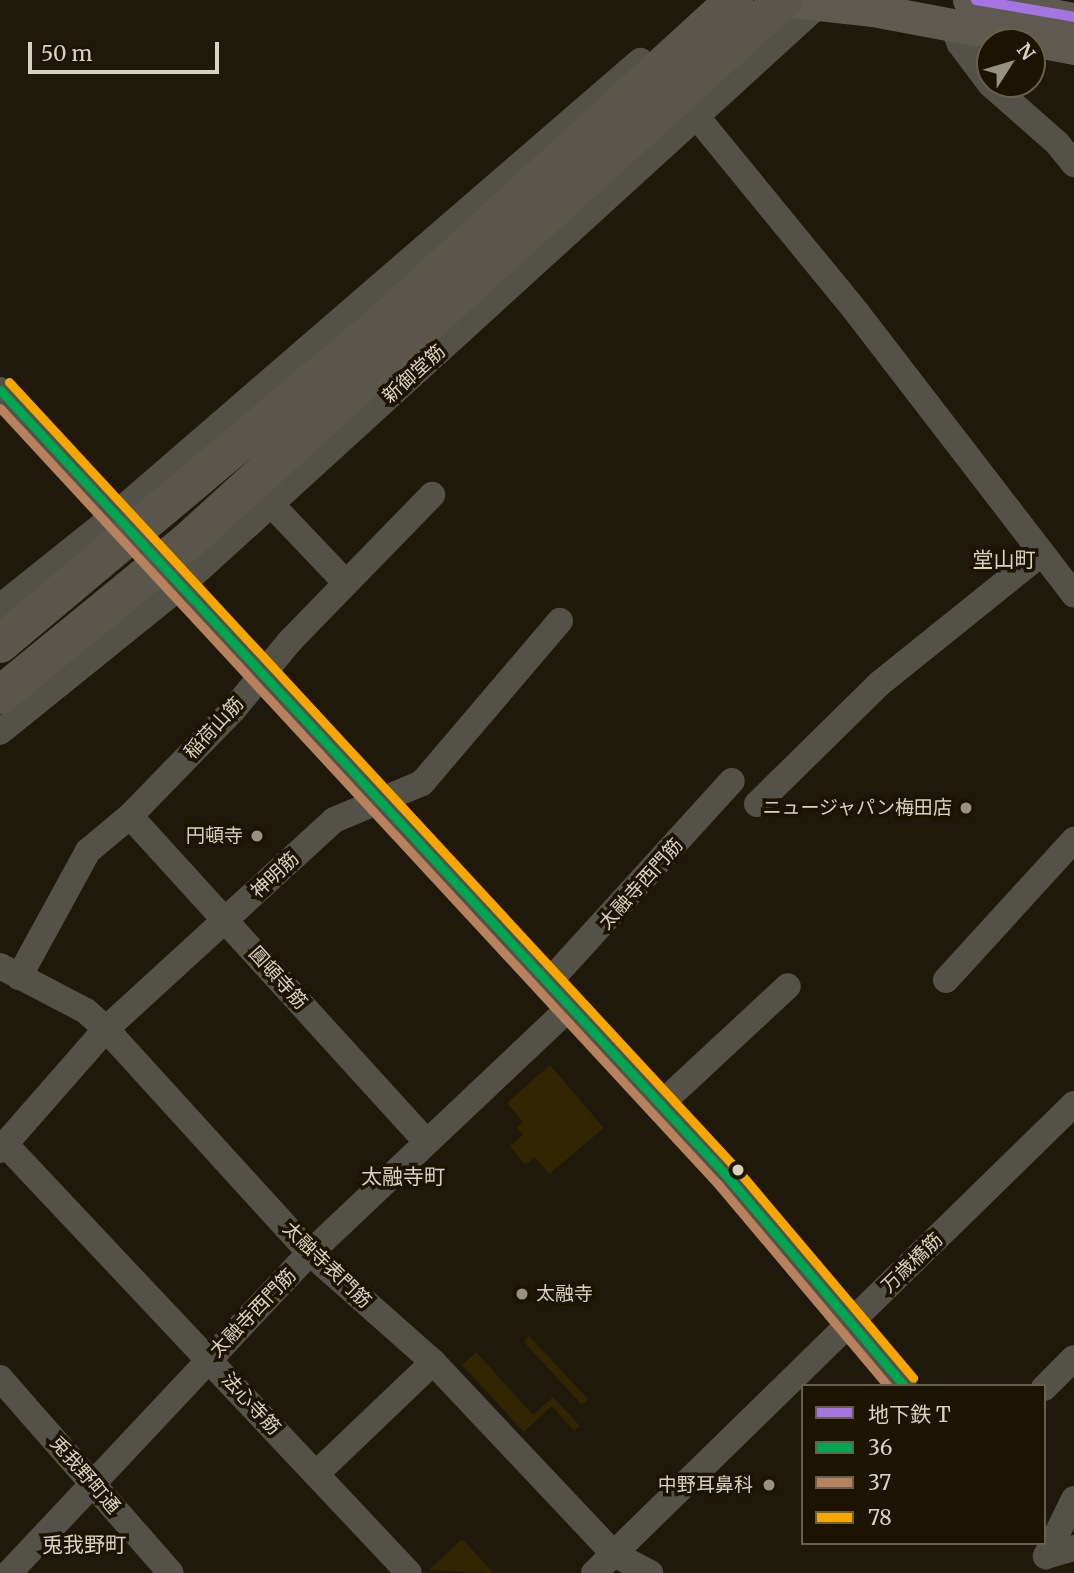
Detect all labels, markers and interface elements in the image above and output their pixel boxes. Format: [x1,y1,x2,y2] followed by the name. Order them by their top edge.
[32,28,222,72] scale bar
[976,28,1046,98] north arrow
[1012,38,1040,65] text: N
[41,40,92,67] text: 50 m
[378,340,450,408] street label: 新御堂筋
[973,547,1035,573] district label: 堂山町
[180,692,248,764] street label: 稲荷山筋
[762,797,952,819] place label: ニュージャパン梅田店
[958,800,974,816] marker: ニュージャパン梅田店
[186,825,243,847] place label: 円頓寺
[249,828,265,844] marker: 円頓寺
[594,834,688,934] street label: 太融寺西門筋
[246,847,304,903] street label: 神明筋
[244,942,312,1014] street label: 圓頓寺筋
[731,1163,745,1177] unlabelled marker
[361,1164,445,1190] district label: 太融寺町
[278,1217,376,1313] street label: 太融寺表門筋
[877,1228,947,1298] street label: 万歳橋筋
[205,1264,301,1362] street label: 太融寺西門筋
[536,1283,593,1305] place label: 太融寺
[514,1286,530,1302] marker: 太融寺
[217,1368,285,1440] street label: 法心寺筋
[801,1384,1046,1545] legend
[868,1401,951,1428] text: 地下鉄 T
[45,1432,125,1518] street label: 兎我野町通
[868,1434,892,1461] text: 36
[868,1469,891,1496] text: 37
[658,1474,753,1496] place label: 中野耳鼻科
[759,1475,779,1495] marker: 中野耳鼻科
[868,1504,892,1531] text: 78
[42,1532,126,1558] district label: 兎我野町

